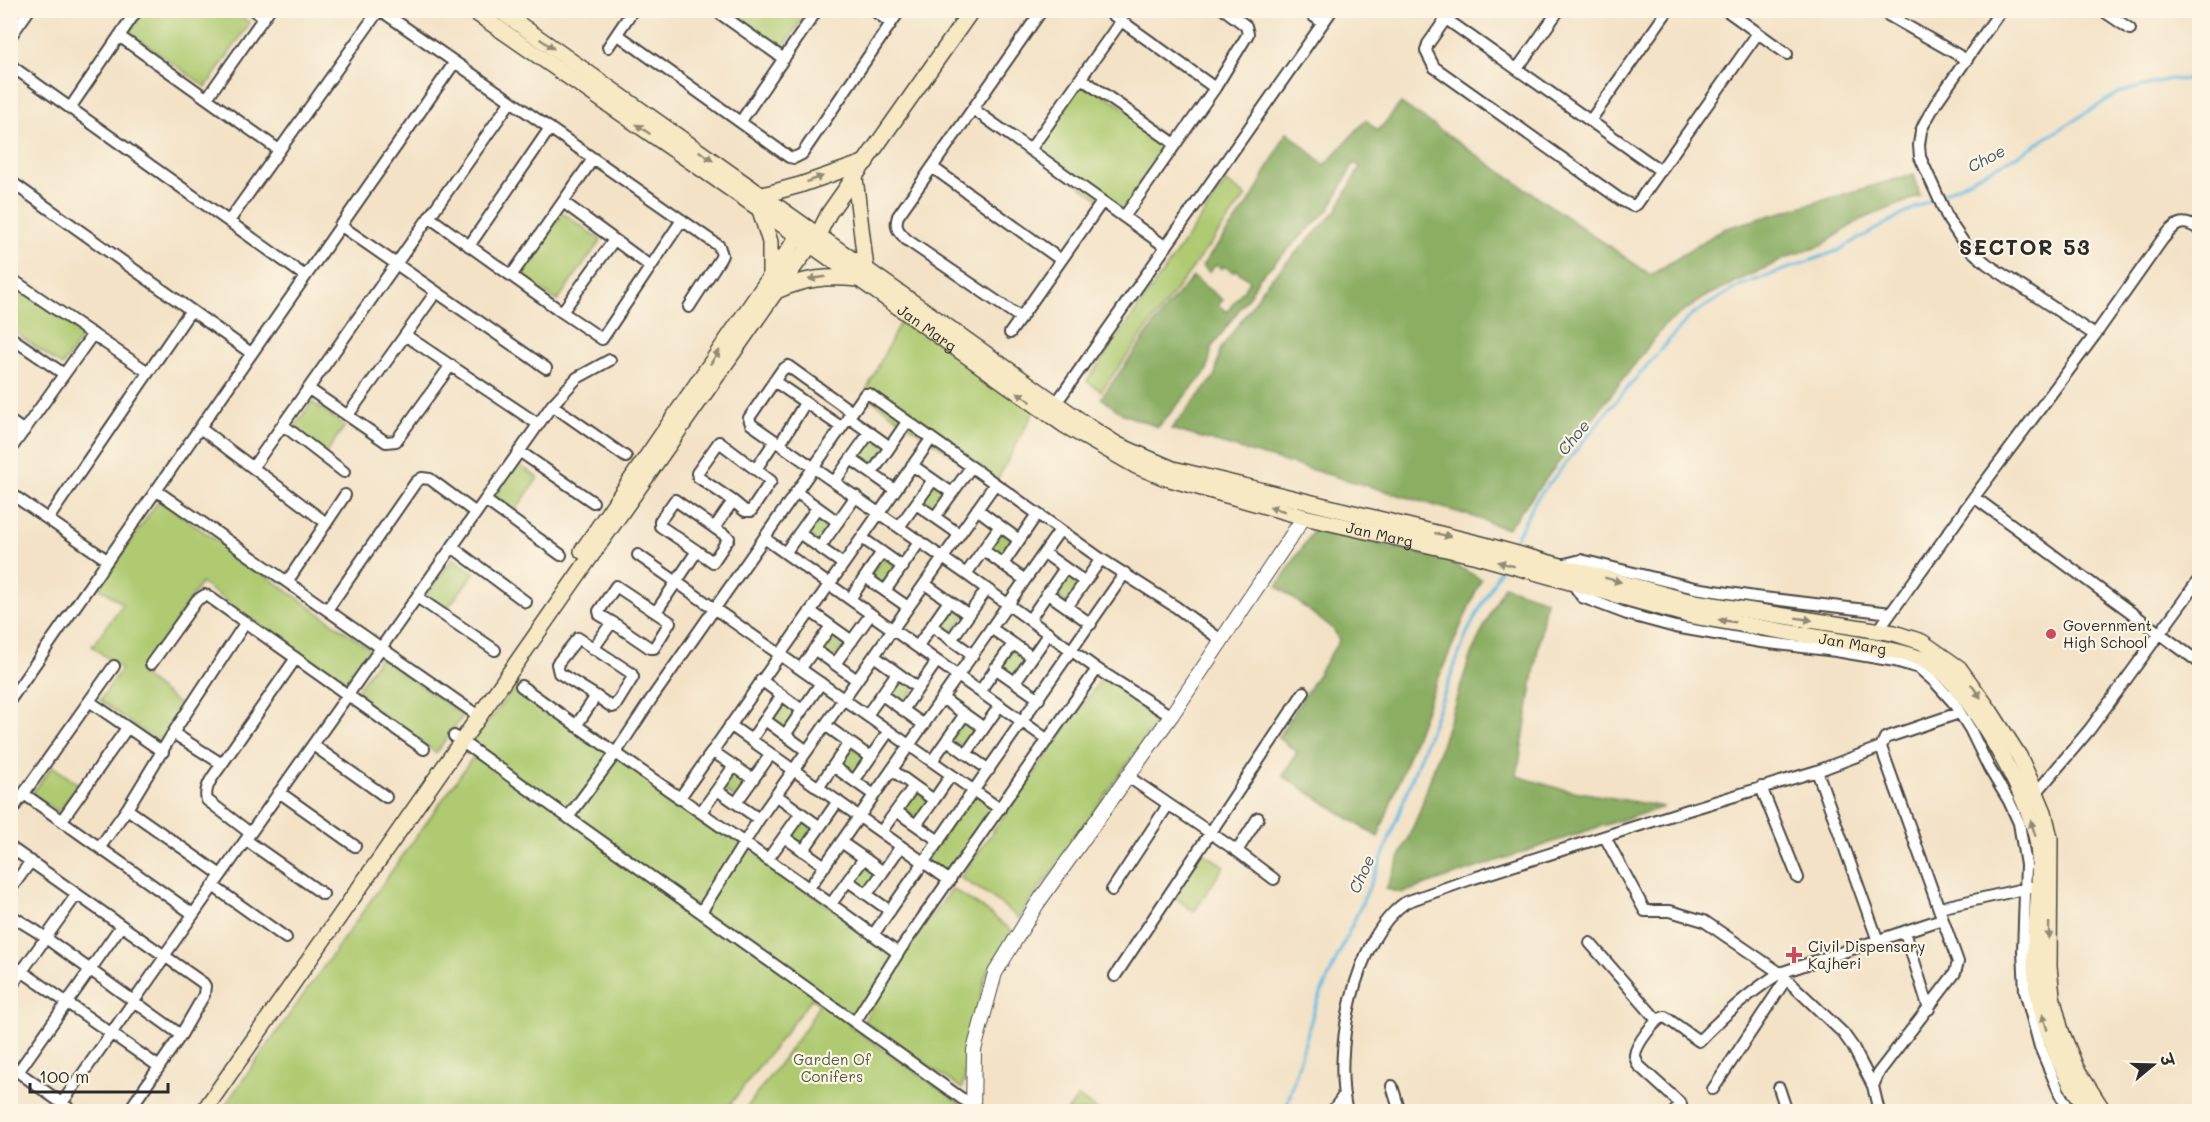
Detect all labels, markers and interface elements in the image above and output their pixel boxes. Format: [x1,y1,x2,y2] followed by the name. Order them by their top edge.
[538,38,554,50] one-way arrow
[635,123,651,135] one-way arrow
[1963,139,2009,177] water label: Choe
[698,150,714,162] one-way arrow
[806,174,824,184] one-way arrow
[1959,233,2091,260] district label: SECTOR 53
[807,274,826,283] one-way arrow
[894,300,961,356] street label: Jan Marg
[710,348,721,365] one-way arrow
[1017,391,1033,403] one-way arrow
[1552,415,1594,459] water label: Choe
[1268,504,1286,513] one-way arrow
[1344,517,1415,551] street label: Jan Marg
[1434,530,1452,540] one-way arrow
[1497,558,1515,568] one-way arrow
[1604,576,1622,585] one-way arrow
[1794,615,1813,624] one-way arrow
[2063,615,2152,652] place label: Government High School
[1718,617,1737,626] one-way arrow
[2044,627,2058,641] marker: Government High School
[1817,628,1888,659] street label: Jan Marg
[1970,683,1982,699] one-way arrow
[2028,819,2037,837] one-way arrow
[1343,851,1379,896] water label: Choe
[2044,921,2054,940] one-way arrow
[1808,936,1926,973] place label: Civil Dispensary Kajheri
[1785,946,1803,964] marker: Civil Dispensary Kajheri
[2040,1013,2049,1031] one-way arrow
[2123,1035,2183,1095] north arrow
[793,1049,872,1086] park label: Garden Of Conifers
[2155,1050,2180,1070] text: उ
[30,1056,168,1094] scale bar
[39,1064,89,1088] text: 100 m

